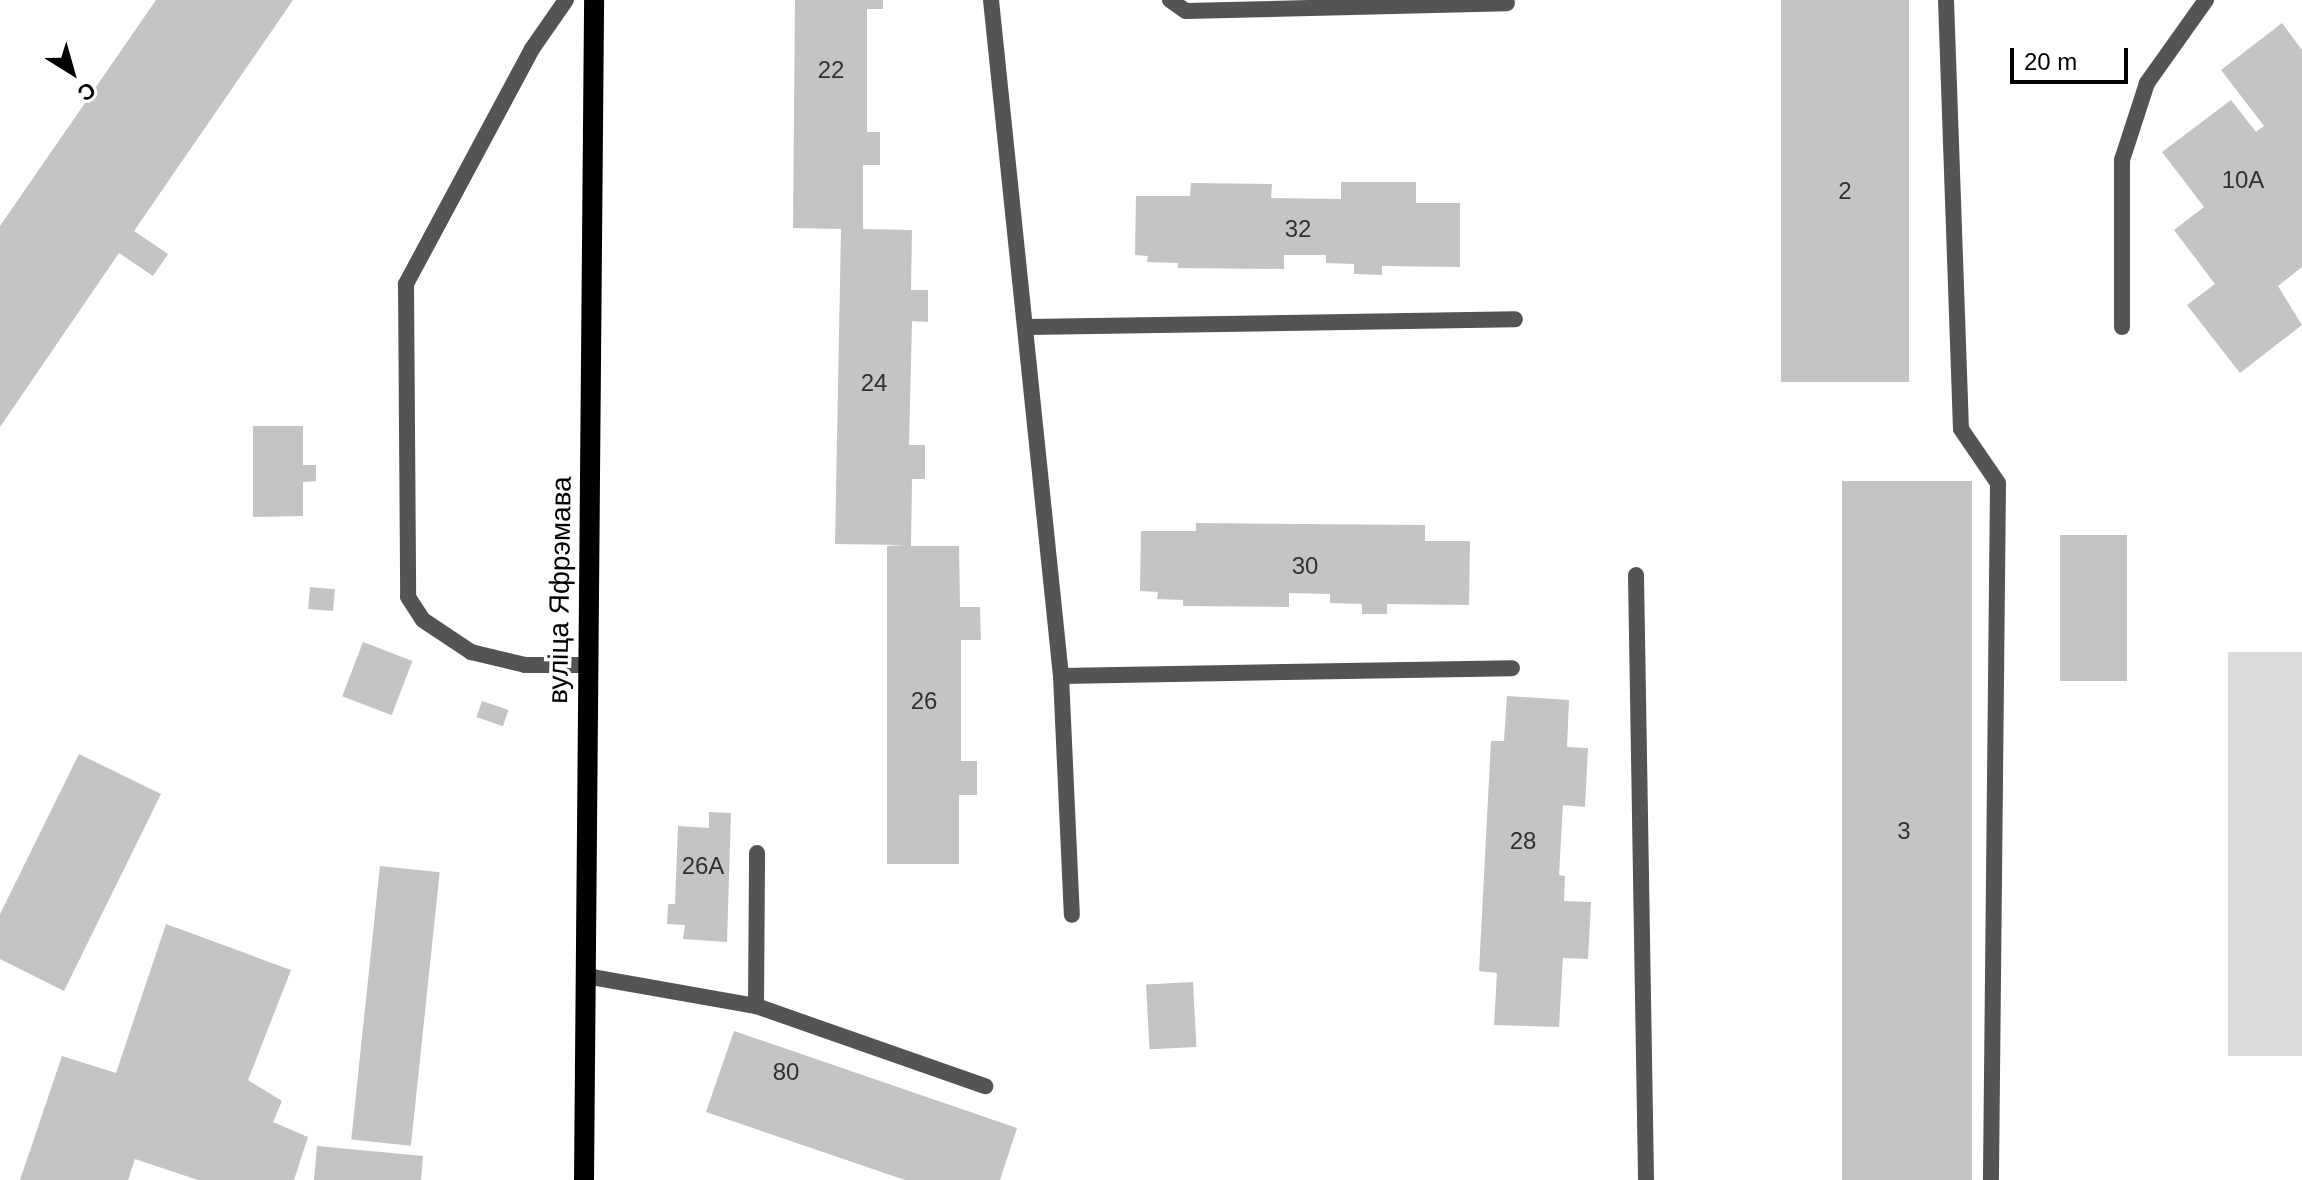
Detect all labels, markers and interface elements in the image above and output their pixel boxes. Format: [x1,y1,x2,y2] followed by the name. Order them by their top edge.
[32,32,112,112] north arrow
[2014,32,2132,82] scale bar
[2024,48,2077,75] text: 20 m
[818,56,844,84] house number: 22
[73,77,101,106] text: С
[2222,166,2264,194] house number: 10А
[1838,177,1852,205] house number: 2
[1285,215,1311,243] house number: 32
[861,369,887,397] house number: 24
[541,476,579,704] street label: вуліца Яфрэмава
[1292,552,1318,580] house number: 30
[911,687,937,715] house number: 26
[1897,817,1911,845] house number: 3
[1510,827,1536,855] house number: 28
[682,852,724,880] house number: 26А
[773,1058,799,1086] house number: 80

